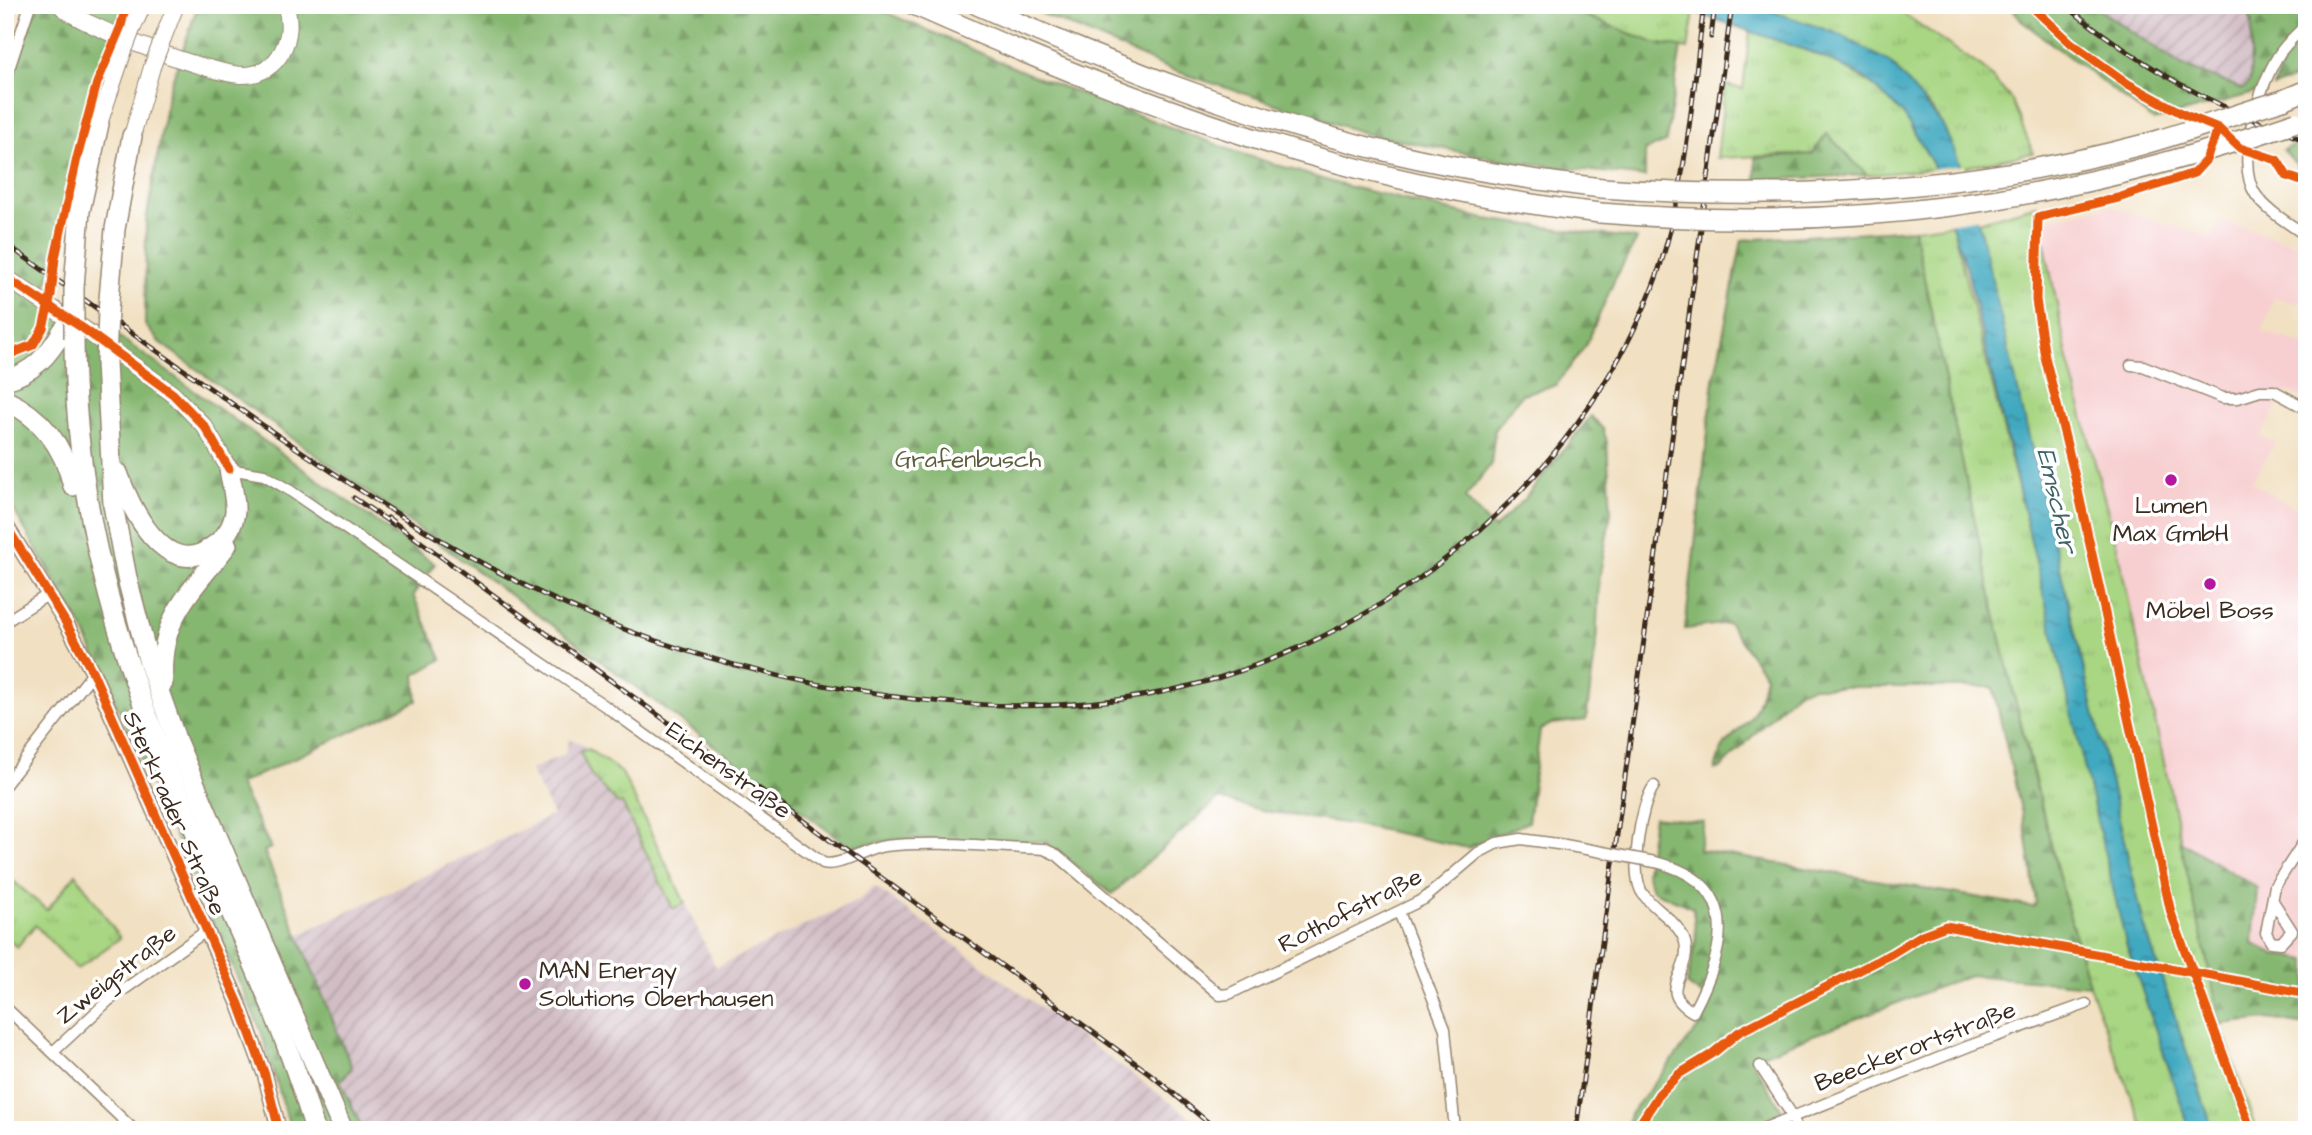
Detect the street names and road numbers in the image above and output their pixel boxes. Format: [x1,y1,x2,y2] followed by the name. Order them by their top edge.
[114,706,234,921] street label: Sterkrader Straße
[659,714,798,828] street label: Eichenstraße
[1273,860,1428,962] street label: Rothofstraße
[49,917,185,1033] street label: Zweigstraße
[1810,993,2021,1101] street label: Beeckerortstraße

